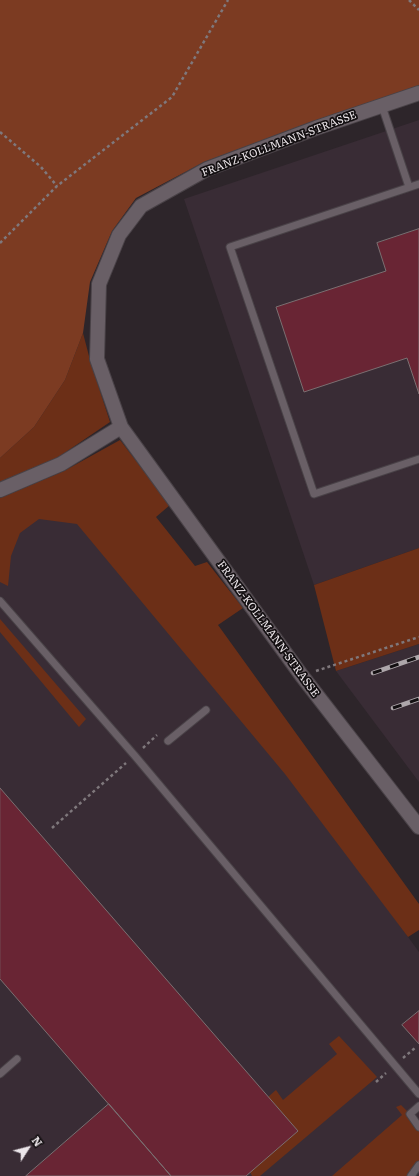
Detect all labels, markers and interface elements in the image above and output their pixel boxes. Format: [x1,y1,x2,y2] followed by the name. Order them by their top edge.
[200,108,358,180] street label: FRANZ-KOLLMANN-STRASSE
[214,558,322,700] street label: FRANZ-KOLLMANN-STRASSE
[8,1128,48,1168] north arrow
[29,1133,47,1149] text: N

